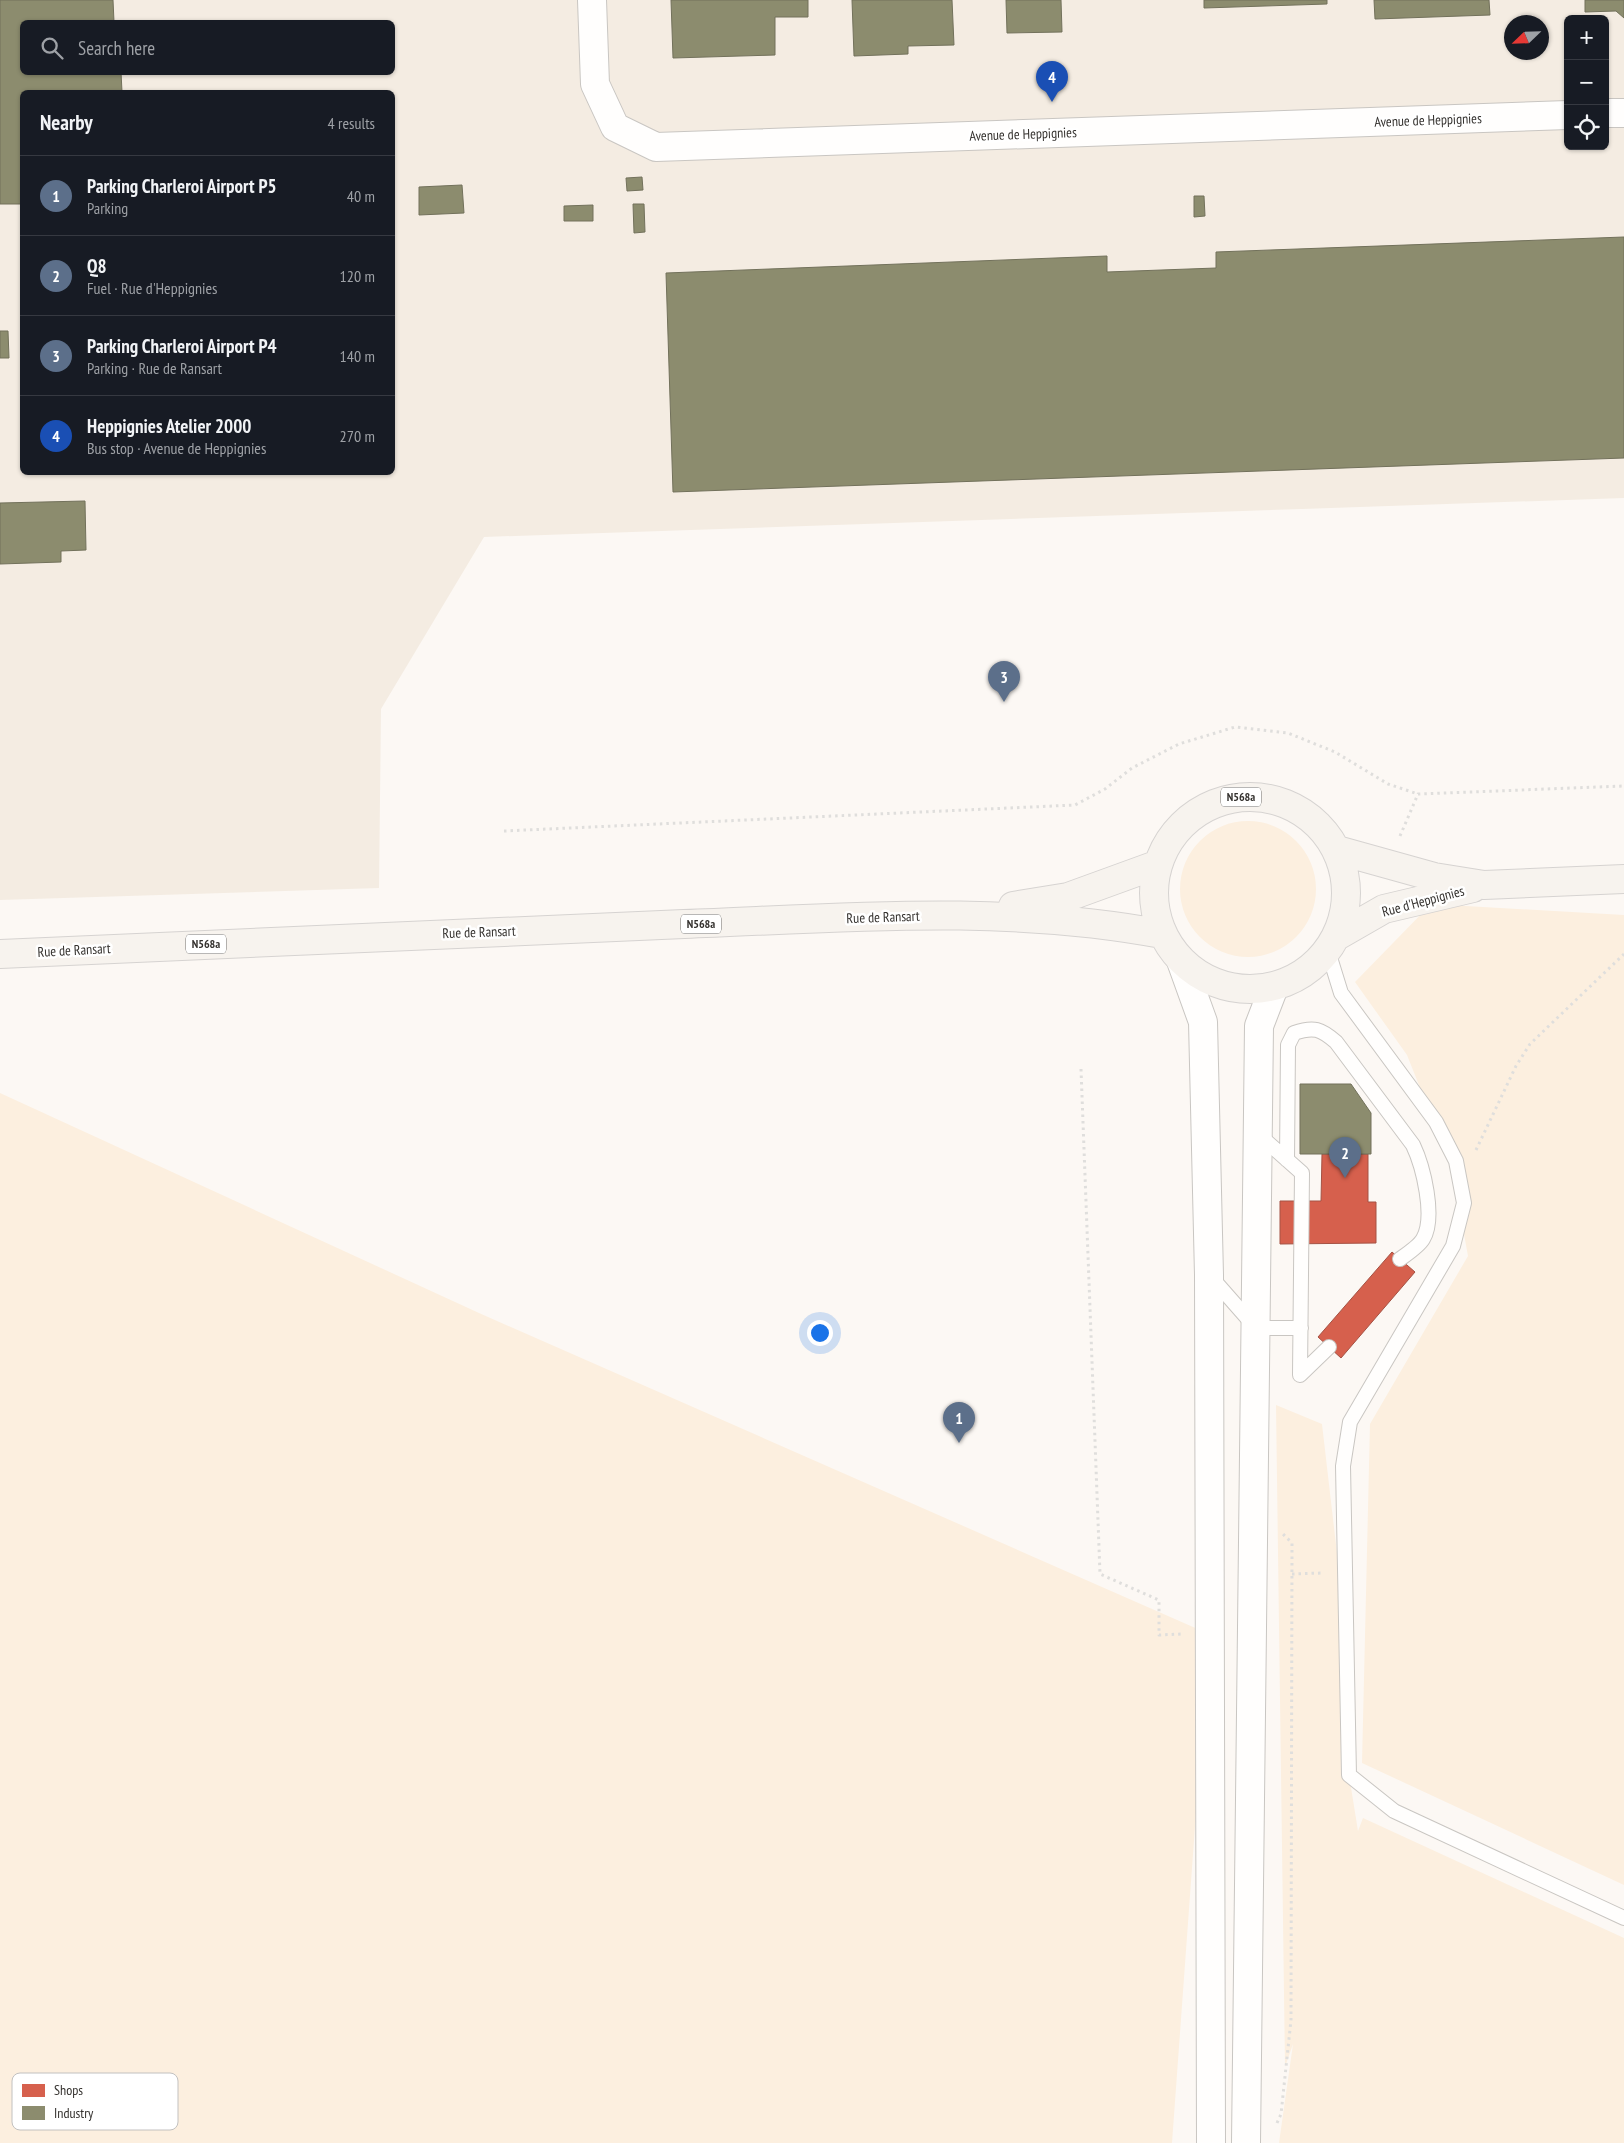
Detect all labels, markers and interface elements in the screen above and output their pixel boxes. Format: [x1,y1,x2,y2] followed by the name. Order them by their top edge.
[1504,15,1549,60] north arrow
[1564,15,1609,150] map controls
[1564,15,1609,60] button: +
[20,20,395,75] search box
[38,34,66,62] icon: search
[78,36,155,60] text: Search here
[1564,60,1609,105] button: −
[1036,61,1068,102] pin: 4
[1564,105,1609,150] button: locate
[40,109,93,136] text: Nearby
[1374,109,1482,131] street label: Avenue de Heppignies
[328,113,375,133] text: 4 results
[969,123,1077,145] street label: Avenue de Heppignies
[87,174,277,198] text: Parking Charleroi Airport P5
[52,186,60,206] text: 1
[347,186,375,206] text: 40 m
[87,198,128,218] text: Parking
[87,254,107,278] text: Q8
[52,266,60,286] text: 2
[340,266,375,286] text: 120 m
[87,278,218,298] text: Fuel · Rue d'Heppignies
[87,334,277,358] text: Parking Charleroi Airport P4
[52,346,60,366] text: 3
[340,346,375,366] text: 140 m
[87,358,222,378] text: Parking · Rue de Ransart
[87,414,251,438] text: Heppignies Atelier 2000
[52,426,60,446] text: 4
[340,426,375,446] text: 270 m
[87,438,266,458] text: Bus stop · Avenue de Heppignies
[988,661,1020,702] pin: 3
[1221,788,1261,806] road number: N568a
[1380,881,1466,921] street label: Rue d'Heppignies
[846,907,920,927] street label: Rue de Ransart
[681,914,721,934] road number: N568a
[442,922,516,942] street label: Rue de Ransart
[186,934,226,954] road number: N568a
[37,939,111,961] street label: Rue de Ransart
[1329,1137,1361,1178] pin: 2
[807,1320,833,1346] your location
[943,1402,975,1443] pin: 1
[12,2073,178,2130] legend
[54,2081,83,2099] text: Shops
[54,2104,94,2122] text: Industry

